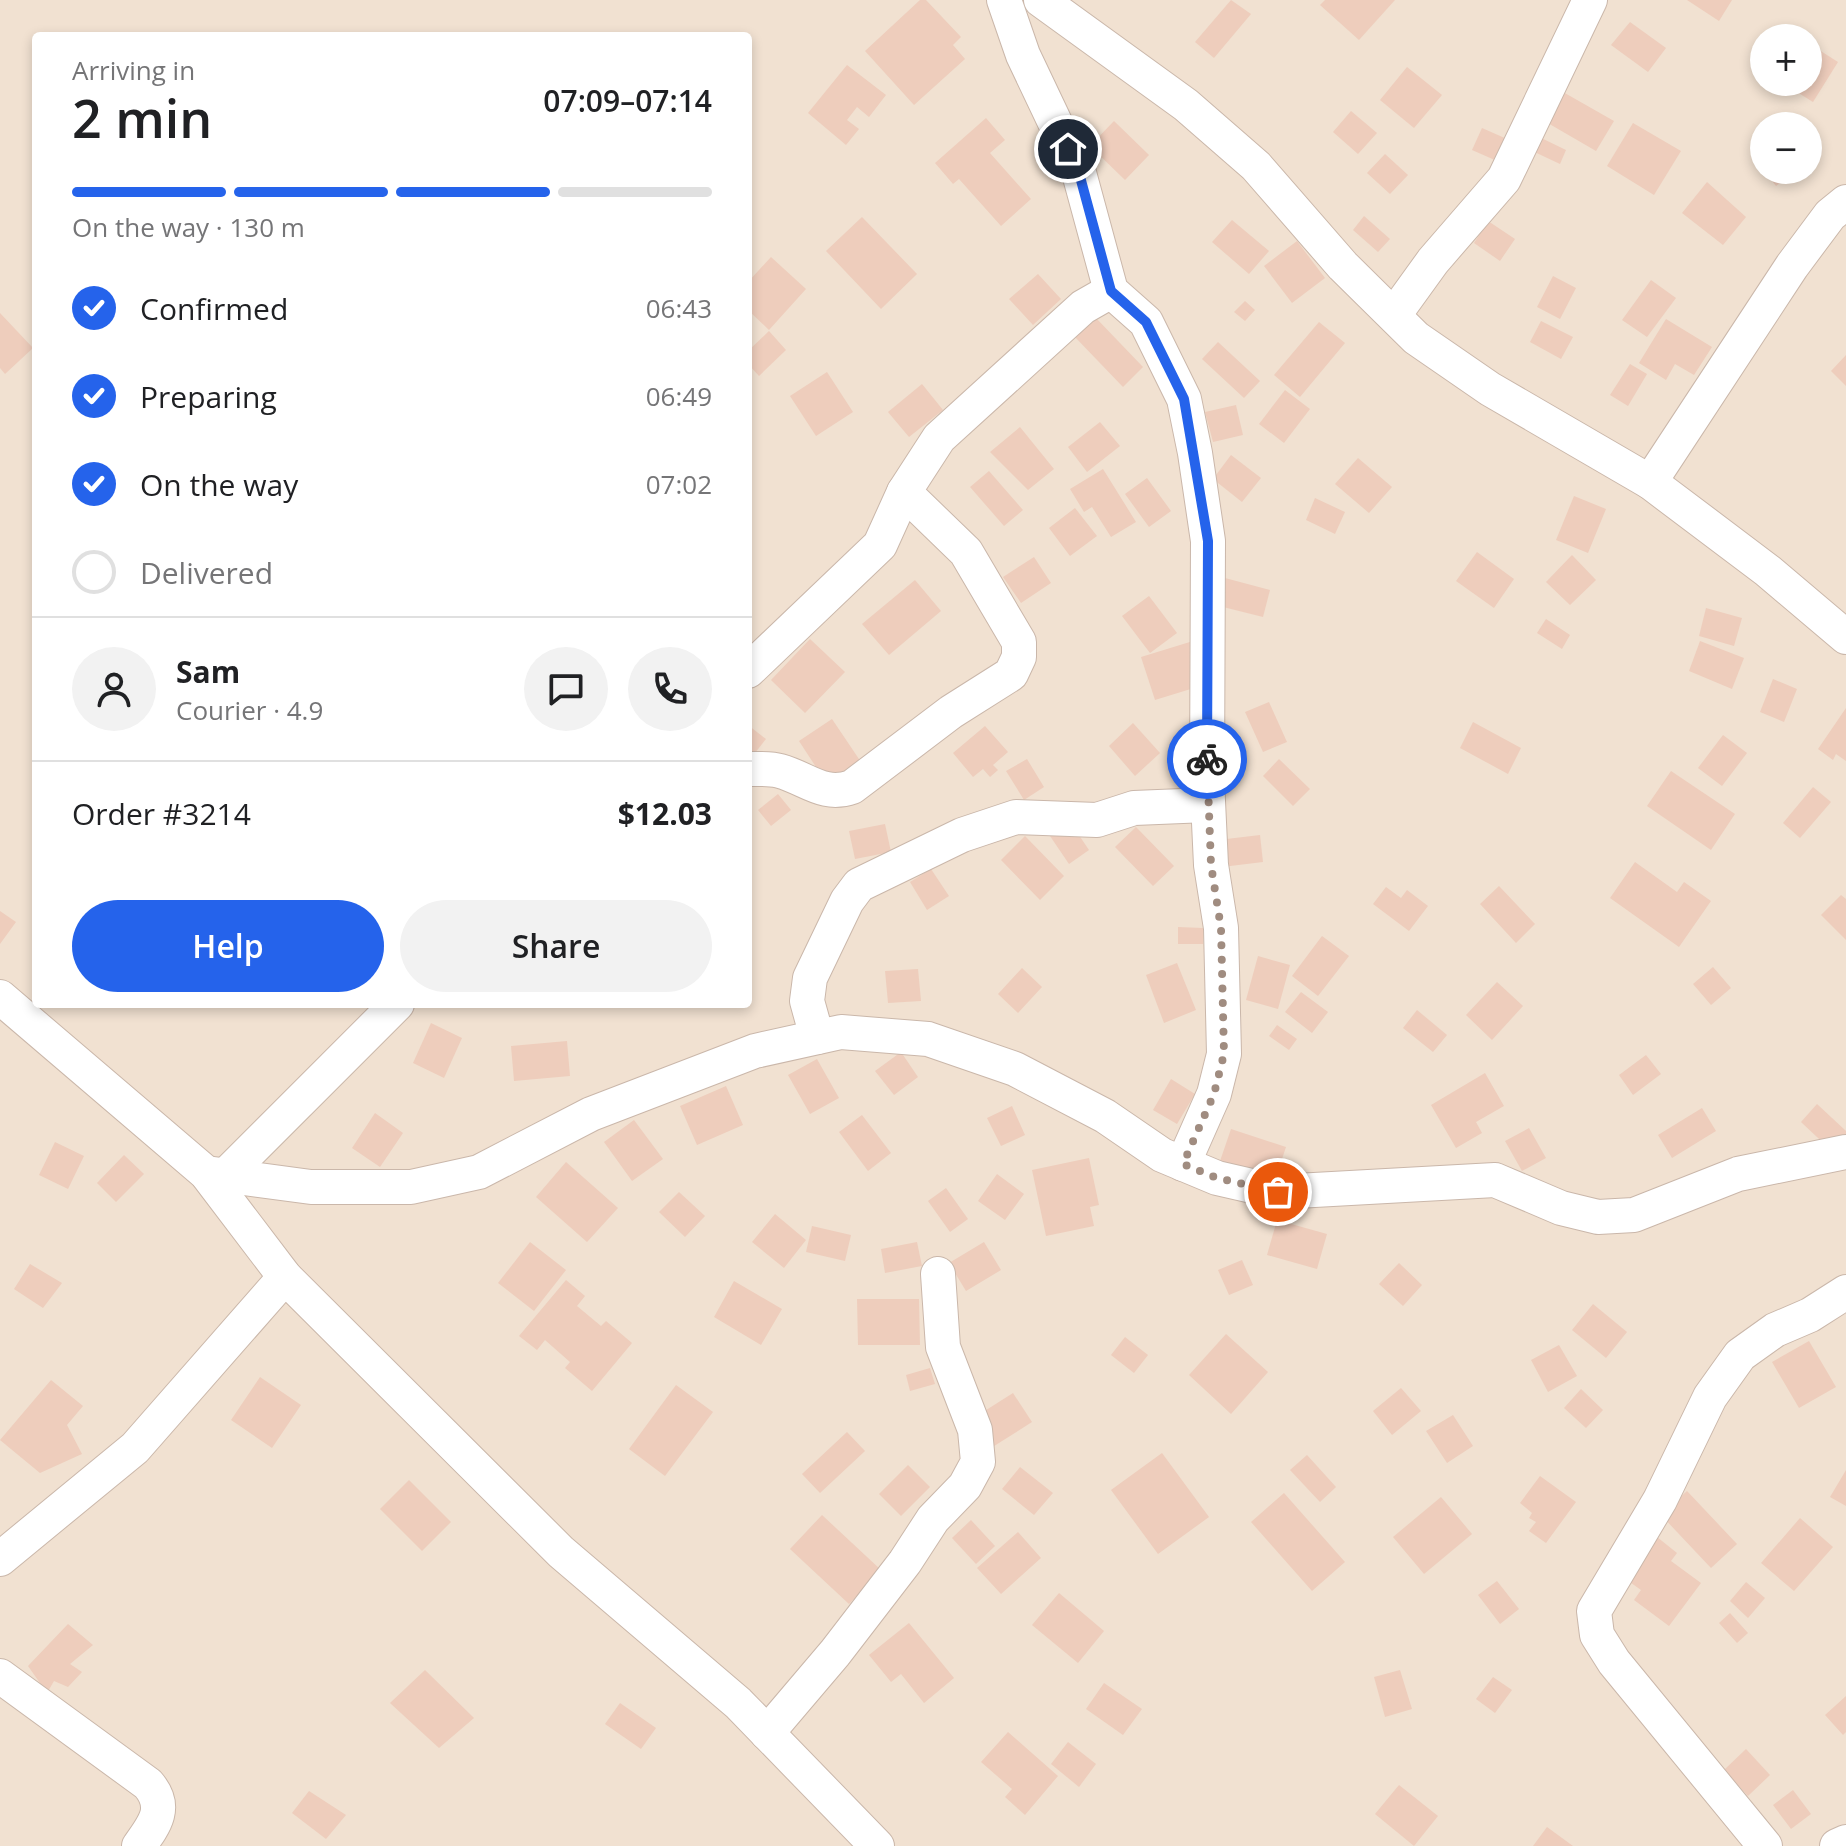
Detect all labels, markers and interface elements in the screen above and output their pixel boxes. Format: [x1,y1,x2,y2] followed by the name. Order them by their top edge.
[1750,24,1822,184] map controls
[1750,24,1822,96] button: +
[72,52,195,88] text: Arriving in
[543,80,712,121] text: 07:09–07:14
[72,82,212,153] text: 2 min
[1750,112,1822,184] button: −
[1034,115,1102,183] pin
[1046,127,1090,171] icon: home
[72,209,305,245] text: On the way · 130 m
[72,286,116,330] icon: check
[140,288,288,329] text: Confirmed
[646,290,712,326] text: 06:43
[72,374,116,418] icon: check
[140,376,277,417] text: Preparing
[646,378,712,414] text: 06:49
[72,462,116,506] icon: check
[140,464,298,505] text: On the way
[646,466,712,502] text: 07:02
[140,552,273,593] text: Delivered
[72,647,156,731] button: person
[524,647,608,731] button: chat
[628,647,712,731] button: phone
[176,651,240,692] text: Sam
[176,692,323,728] text: Courier · 4.9
[1167,719,1247,799] courier
[1185,737,1229,781] icon: bike
[72,793,251,834] text: Order #3214
[618,793,712,834] text: $12.03
[72,900,384,992] button: Help
[400,900,712,992] button: Share
[1244,1158,1312,1226] pin
[1256,1170,1300,1214] icon: bag

